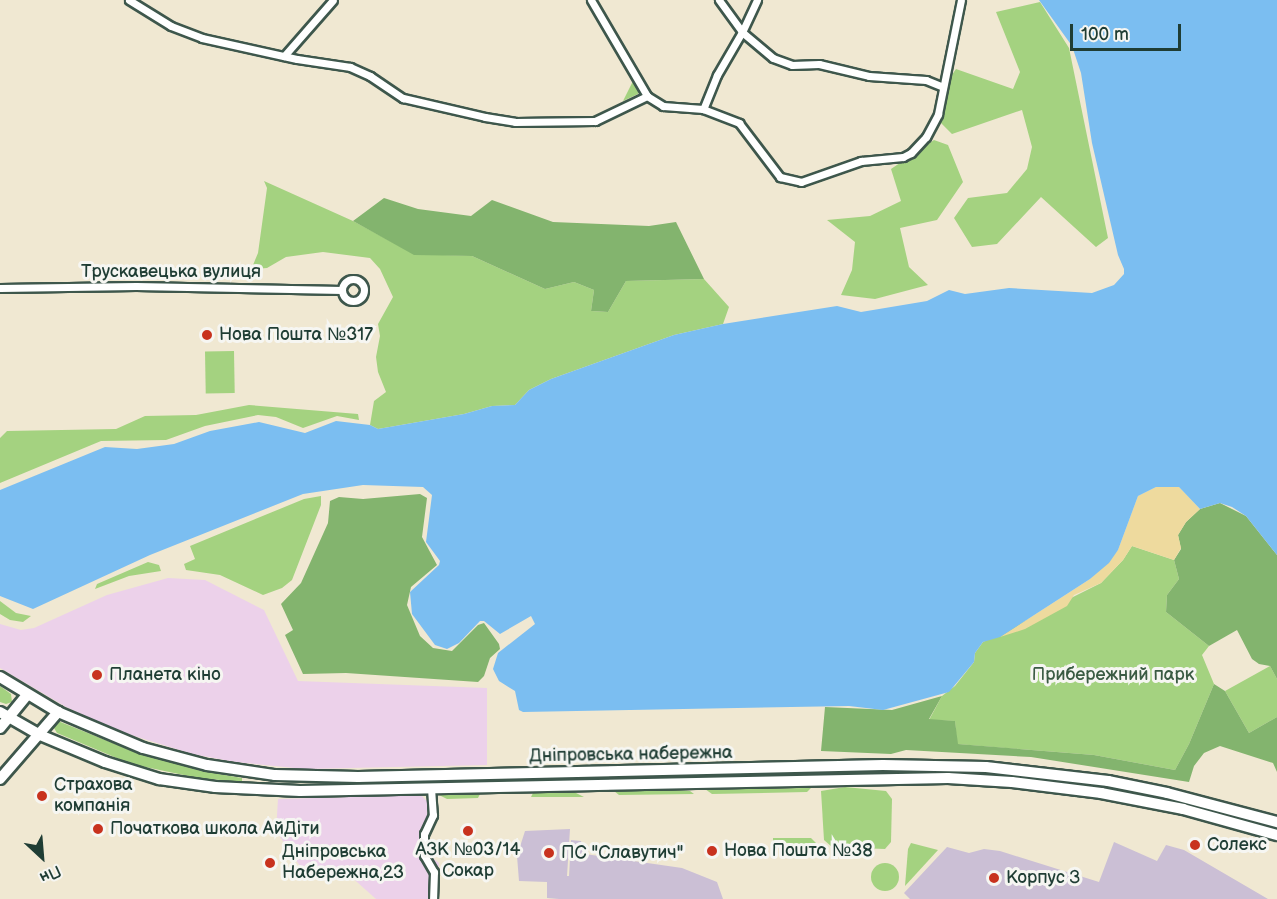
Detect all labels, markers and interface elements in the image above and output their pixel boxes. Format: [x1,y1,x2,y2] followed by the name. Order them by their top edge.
[1073,12,1184,50] scale bar
[1081,24,1129,45] text: 100 m
[81,261,261,283] street label: Трускавецька вулиця
[219,324,373,346] place label: Нова Пошта №317
[200,328,214,342] marker: Нова Пошта №317
[109,664,221,686] place label: Планета кіно
[1032,664,1194,686] park label: Прибережний парк
[90,668,104,682] marker: Планета кіно
[529,742,733,768] street label: Дніпровська набережна
[54,775,133,818] place label: Страхова компанія
[35,789,49,803] marker: Страхова компанія
[110,818,320,840] place label: Початкова школа АйДіти
[91,822,105,836] marker: Початкова школа АйДіти
[461,824,475,838] marker: АЗК №03/14 Сокар
[12,827,72,887] north arrow
[1207,834,1267,856] place label: Солекс
[1188,838,1202,852] marker: Солекс
[416,840,520,882] place label: АЗК №03/14 Сокар
[724,840,873,862] place label: Нова Пошта №38
[282,842,404,884] place label: Дніпровська Набережна,23
[561,842,683,864] place label: ПС "Славутич"
[705,844,719,858] marker: Нова Пошта №38
[542,846,556,860] marker: ПС "Славутич"
[263,856,277,870] marker: Дніпровська Набережна,23
[36,860,64,887] text: Пн
[1006,867,1080,889] place label: Корпус З
[987,871,1001,885] marker: Корпус З

